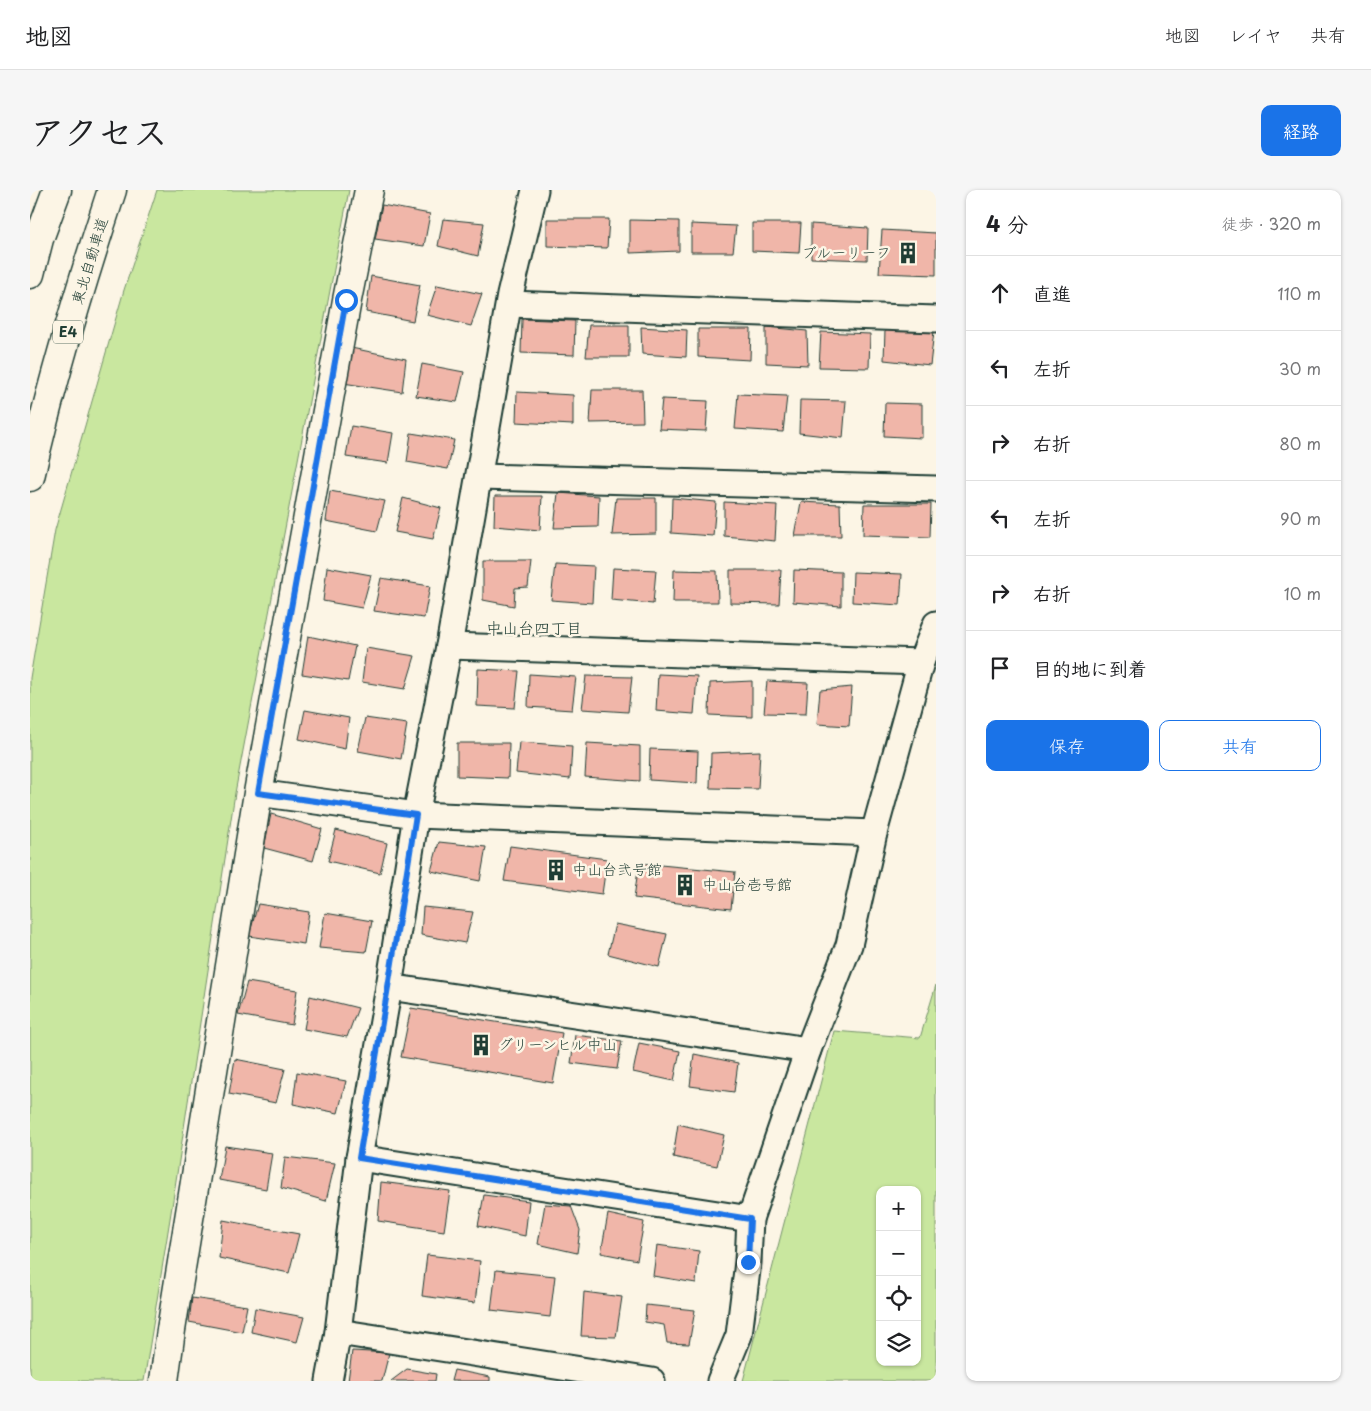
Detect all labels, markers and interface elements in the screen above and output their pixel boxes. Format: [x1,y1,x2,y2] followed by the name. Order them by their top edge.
[25,17,73,53] text: 地図
[1165,21,1201,48] text: 地図
[1229,21,1282,48] text: レイヤ
[1310,21,1346,48] text: 共有
[30,104,168,157] text: アクセス
[1261,105,1341,156] button: 経路
[986,207,1028,239] text: 4 分
[1222,211,1321,235] text: 徒歩 · 320 m
[64,214,113,307] street label: 東北自動車道
[802,240,891,263] place label: ブルーリーフ
[895,240,921,266] building icon: ブルーリーフ
[986,279,1014,307] icon: ahead
[1033,279,1071,307] text: 直進
[1278,281,1321,305] text: 110 m
[335,289,358,312] route start
[53,320,83,344] road number: E4
[986,354,1014,382] icon: left
[1033,354,1071,382] text: 左折
[1279,356,1321,380] text: 30 m
[986,429,1014,457] icon: right
[1033,429,1071,457] text: 右折
[1279,431,1321,455] text: 80 m
[986,504,1014,532] icon: left
[1033,504,1071,532] text: 左折
[1280,506,1321,530] text: 90 m
[986,579,1014,607] icon: right
[1033,579,1071,607] text: 右折
[1284,581,1321,605] text: 10 m
[486,615,582,639] district label: 中山台四丁目
[986,654,1014,682] icon: arrive
[1033,654,1147,682] text: 目的地に到着
[986,720,1149,771] button: 保存
[1159,720,1321,771] button: 共有
[543,857,569,883] building icon: 中山台弐号館
[572,857,662,880] place label: 中山台弐号館
[672,872,698,898] building icon: 中山台壱号館
[702,872,792,895] place label: 中山台壱号館
[468,1032,494,1058] building icon: グリーンヒル中山
[498,1032,617,1055] place label: グリーンヒル中山
[876,1186,921,1366] map controls
[876,1186,921,1231] button: +
[876,1231,921,1276] button: −
[737,1251,760,1274] route end
[876,1276,921,1321] button: locate
[876,1321,921,1366] button: layers

